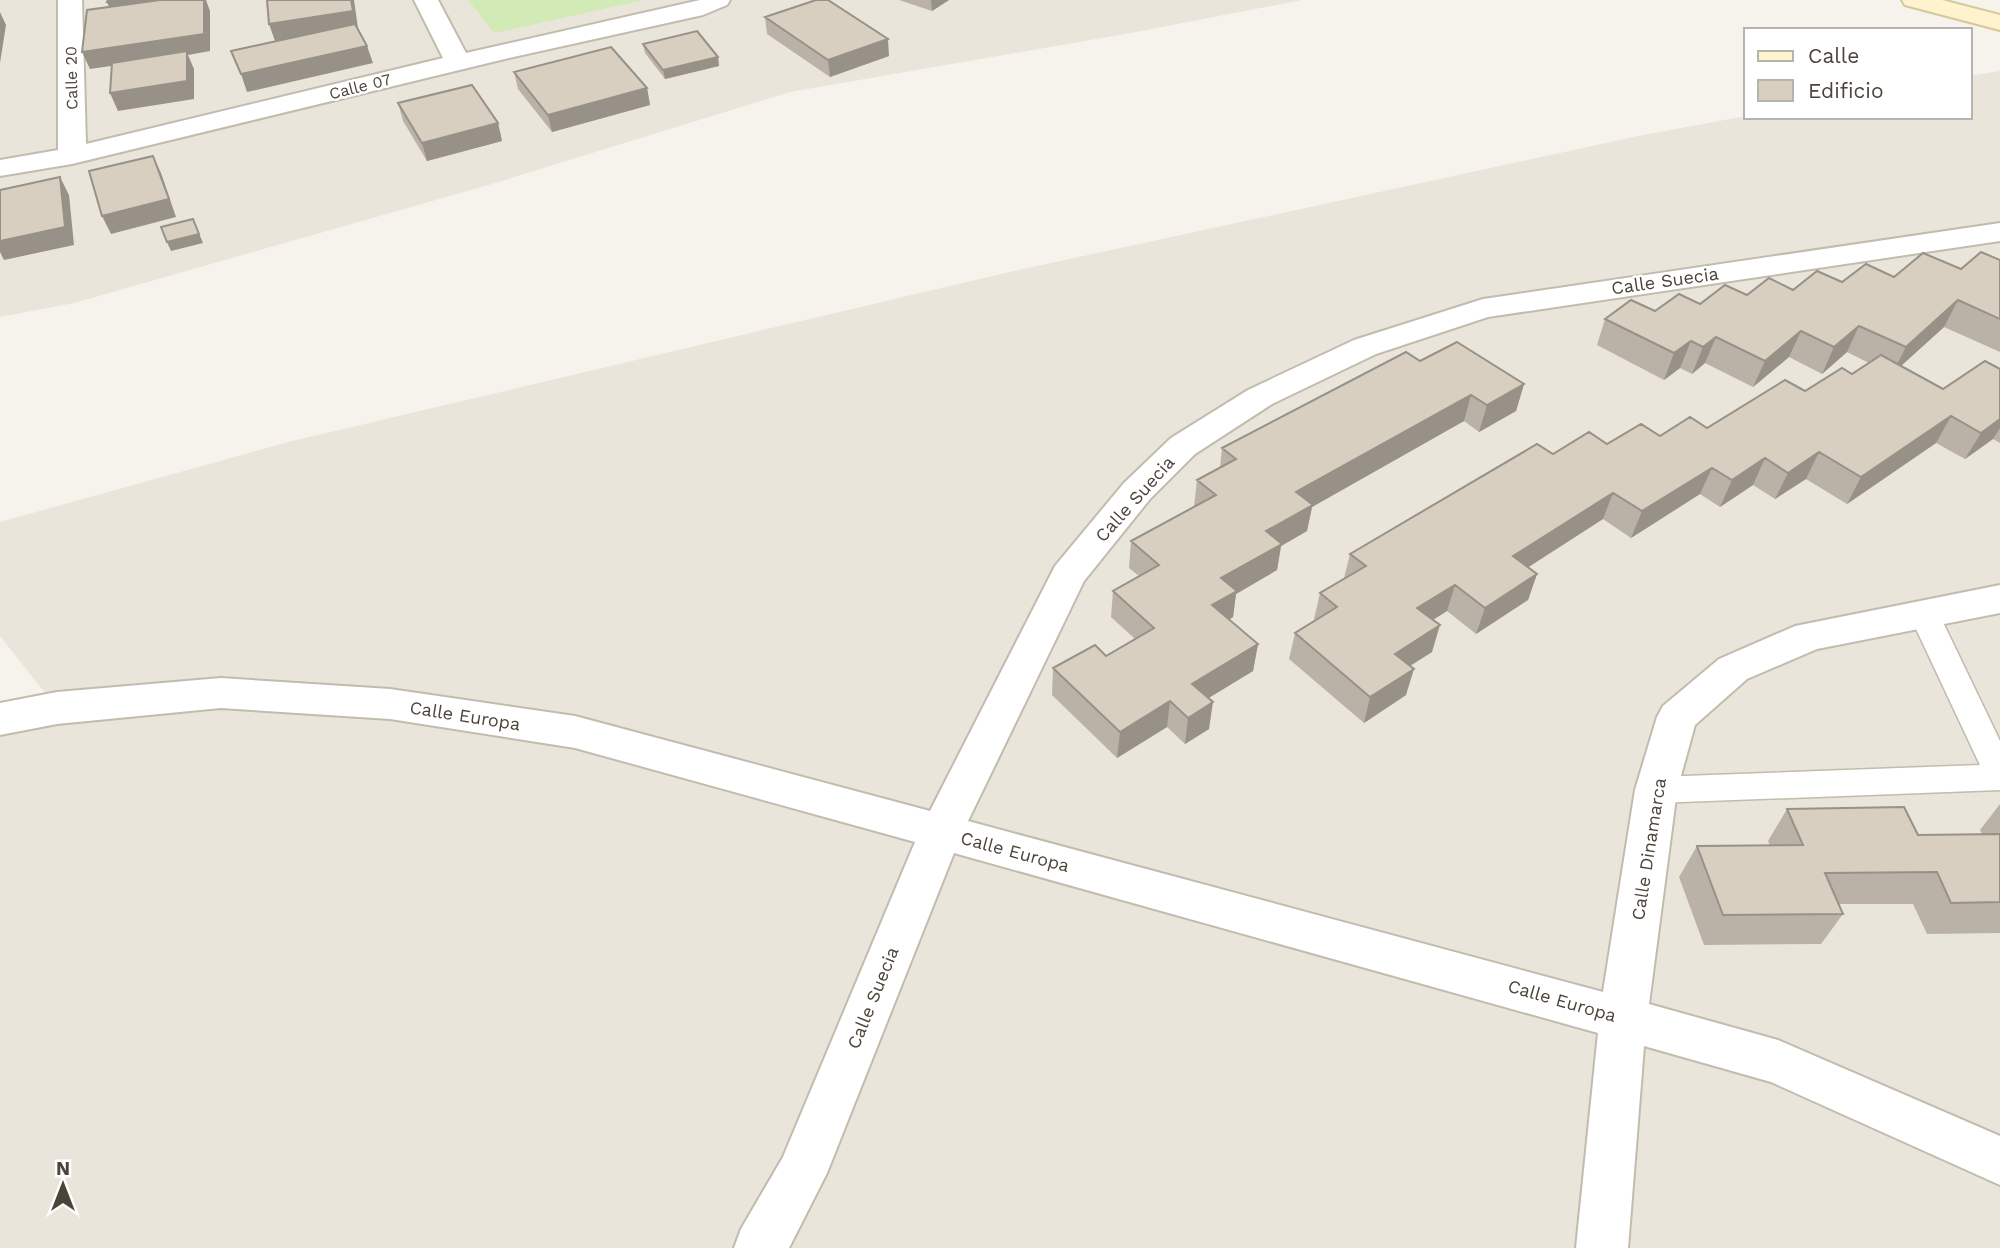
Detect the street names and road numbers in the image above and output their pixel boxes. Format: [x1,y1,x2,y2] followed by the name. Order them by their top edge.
[61,46,82,110] street label: Calle 20
[327,70,393,103] street label: Calle 07
[1610,263,1720,298] street label: Calle Suecia
[1091,451,1179,546] street label: Calle Suecia
[408,696,522,735] street label: Calle Europa
[1627,776,1670,922] street label: Calle Dinamarca
[958,827,1072,876] street label: Calle Europa
[843,944,903,1052] street label: Calle Suecia
[1506,975,1619,1026] street label: Calle Europa

